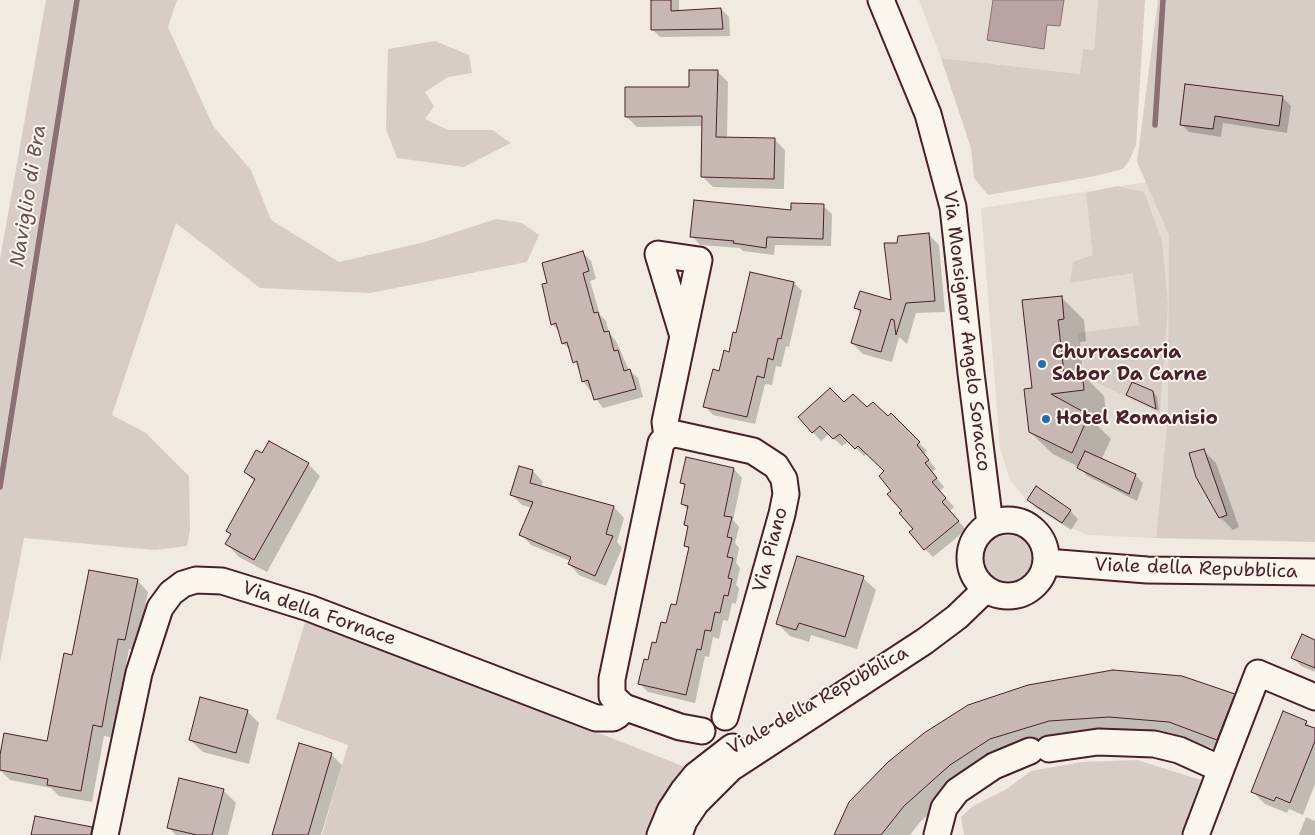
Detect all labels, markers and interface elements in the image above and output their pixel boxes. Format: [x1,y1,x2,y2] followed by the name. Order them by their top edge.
[6,123,52,269] water label: Naviglio di Bra
[937,189,995,473] street label: Via Monsignor Angelo Soracco
[1052,342,1207,386] place label: Churrascaria Sabor Da Carne
[1036,358,1048,370] marker: Churrascaria Sabor Da Carne
[1056,408,1218,430] place label: Hotel Romanisio
[1040,413,1052,425] marker: Hotel Romanisio
[749,505,793,595] street label: Via Piano
[1094,554,1298,584] street label: Viale della Repubblica
[239,577,399,651] street label: Via della Fornace
[724,642,912,760] street label: Viale della Repubblica

